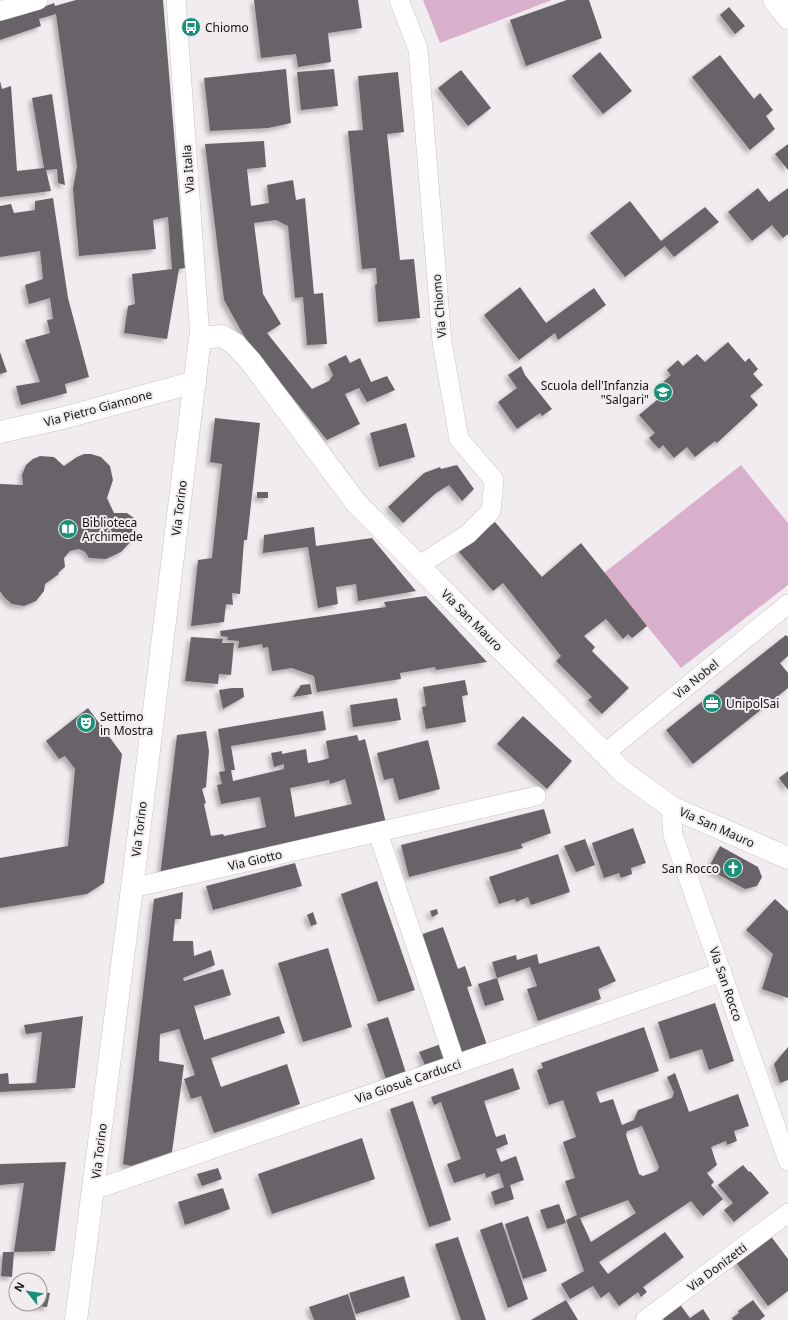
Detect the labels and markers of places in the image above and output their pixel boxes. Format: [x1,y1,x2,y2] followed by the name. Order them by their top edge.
[180,16,202,38] bus stop icon: Chiomo
[205,19,249,36] place label: Chiomo
[541,377,649,408] place label: Scuola dell'Infanzia "Salgari"
[652,381,674,403] school or university icon: Scuola dell'Infanzia "Salgari"
[82,514,143,545] place label: Biblioteca Archimede
[57,518,79,540] library icon: Biblioteca Archimede
[701,692,723,714] office icon: UnipolSai
[726,695,779,712] place label: UnipolSai
[100,708,153,739] place label: Settimo in Mostra
[75,712,97,734] theatre icon: Settimo in Mostra
[722,857,744,879] church icon: San Rocco
[662,860,719,877] place label: San Rocco

